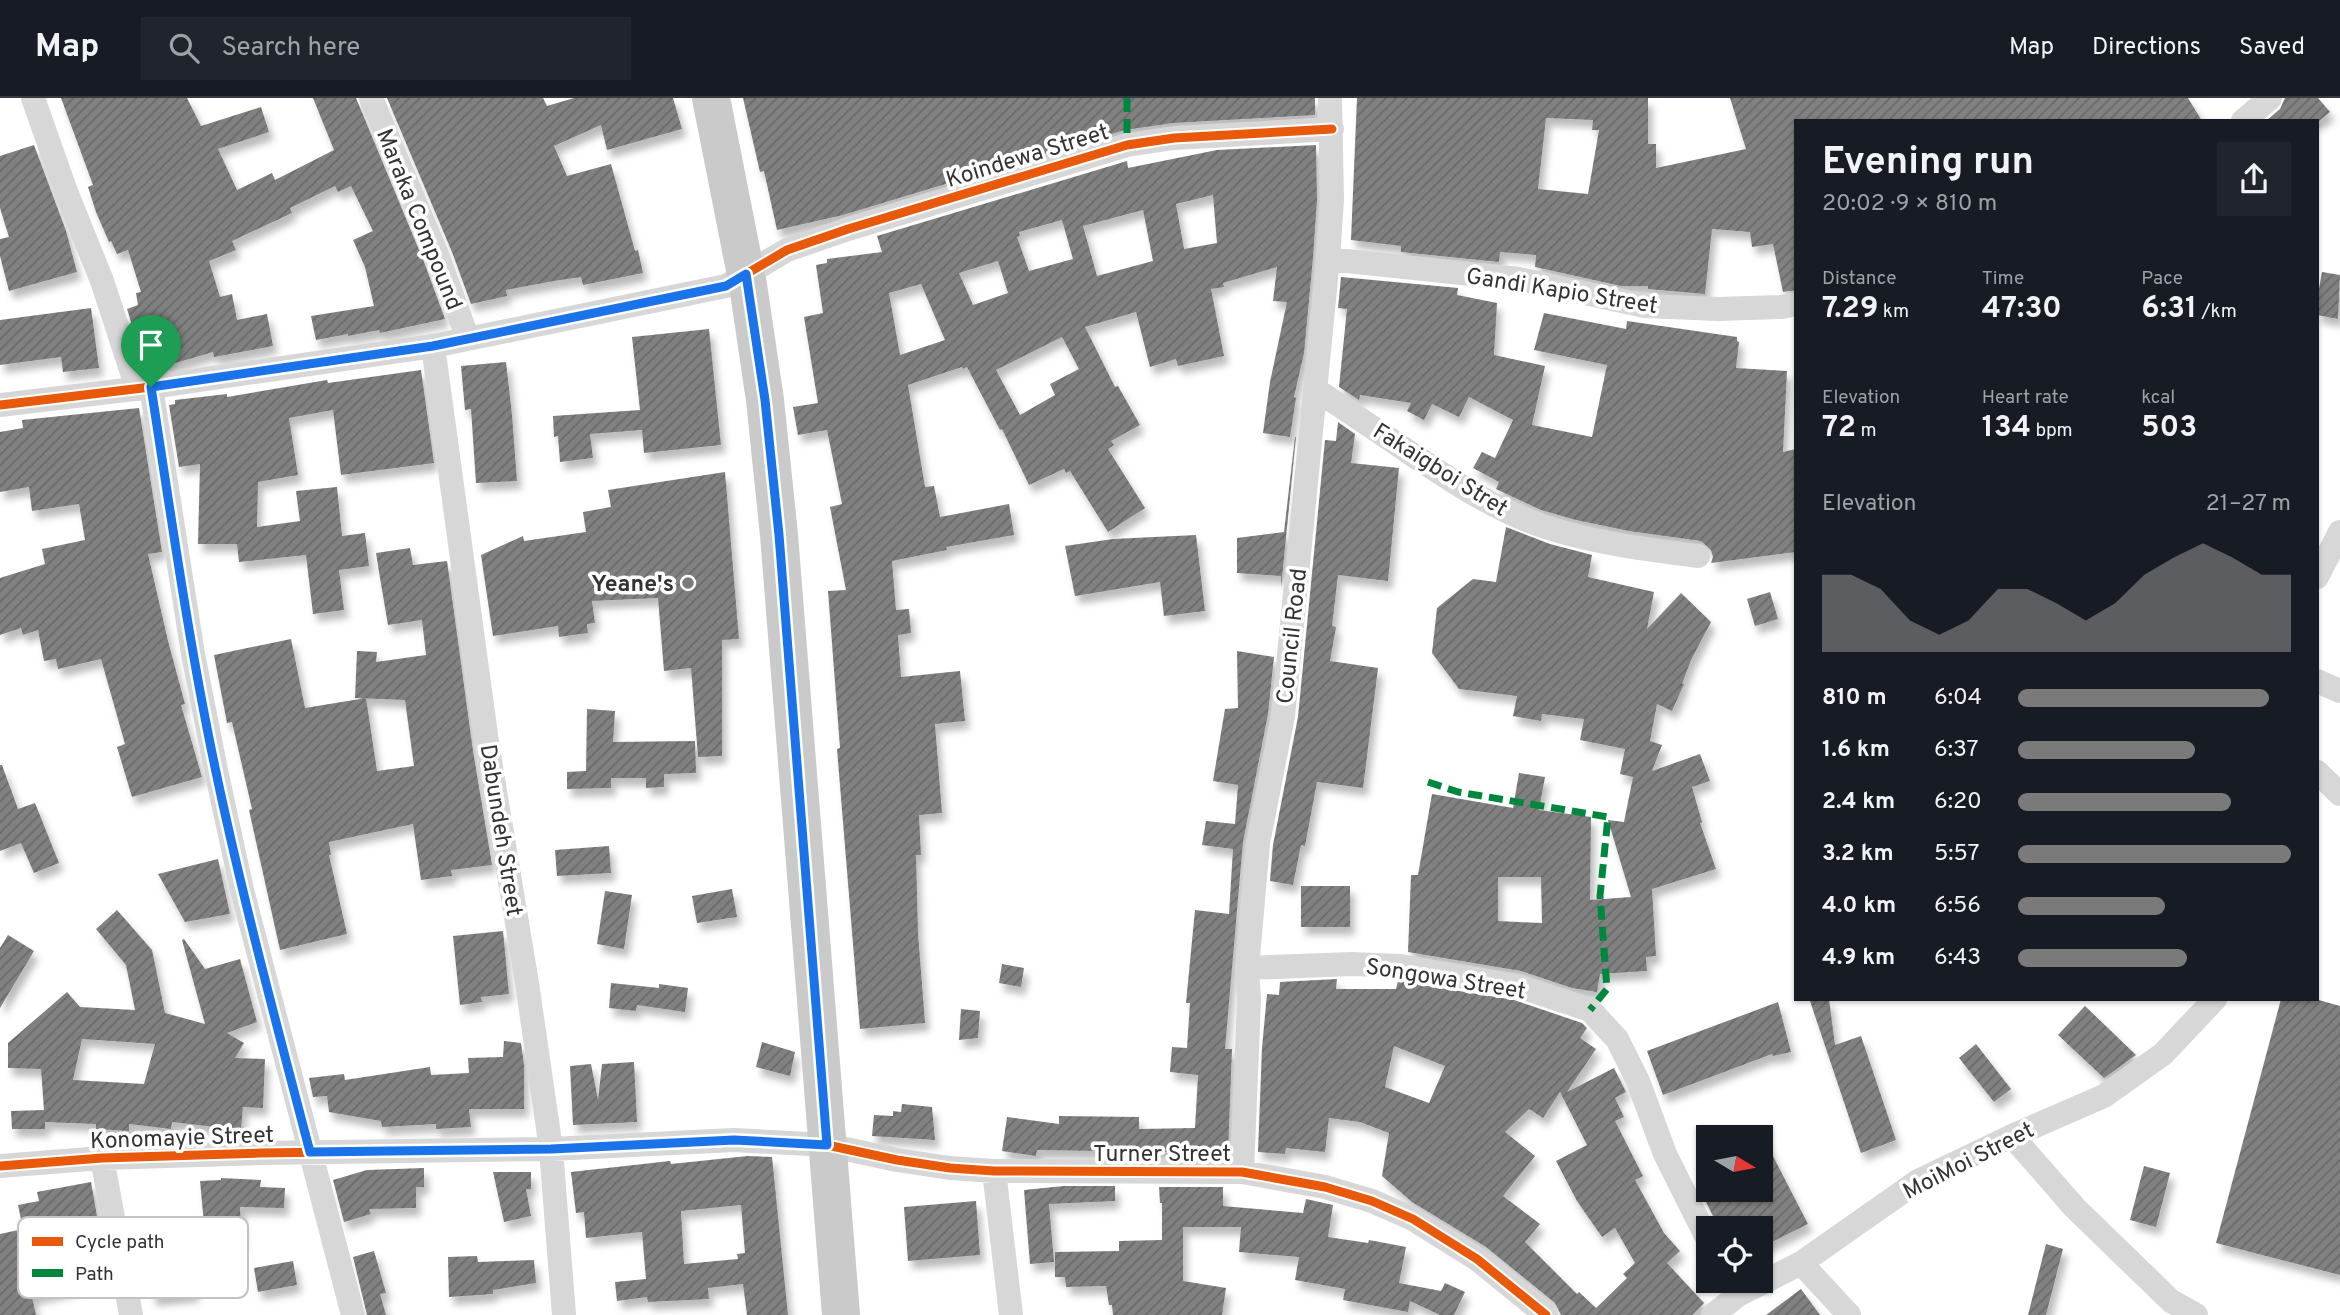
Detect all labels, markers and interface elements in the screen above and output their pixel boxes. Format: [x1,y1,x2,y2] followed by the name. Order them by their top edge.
[141,17,631,80] search box
[35,27,99,69] text: Map
[165,29,203,67] icon: search
[221,32,360,65] text: Search here
[2009,33,2054,63] text: Map
[2092,33,2201,63] text: Directions
[2239,33,2305,63] text: Saved
[943,119,1113,196] street label: Koindewa Street
[368,125,467,315] street label: Maraka Compound
[1822,139,2034,188] text: Evening run
[2217,142,2291,216] button: share
[1822,190,1997,219] text: 20:02 · 9 × 810 m
[1464,263,1659,322] street label: Gandi Kapio Street
[1822,267,1897,291] text: Distance
[1982,267,2024,291] text: Time
[2141,267,2183,291] text: Pace
[1822,291,1878,328] text: 7.29
[1982,291,2062,328] text: 47:30
[2141,291,2197,328] text: 6:31
[1878,300,1909,324] text: km
[2197,300,2237,324] text: /km
[121,315,181,387] pin
[132,326,170,364] icon: arrive
[1822,386,1900,410] text: Elevation
[1982,386,2069,410] text: Heart rate
[2141,386,2175,410] text: kcal
[1822,410,1856,447] text: 72
[1982,410,2031,447] text: 134
[2141,410,2197,447] text: 503
[1367,418,1512,524] street label: Fakaigboi Stret
[1856,419,1877,443] text: m
[2031,419,2073,443] text: bpm
[1822,490,1917,519] text: Elevation
[2206,490,2291,519] text: 21–27 m
[1272,567,1315,706] street label: Council Road
[591,571,674,600] place label: Yeane's
[680,575,696,591] marker: Yeane's
[1822,684,1887,713] text: 810 m
[1934,684,1982,713] text: 6:04
[1822,736,1890,765] text: 1.6 km
[1934,736,1979,765] text: 6:37
[472,742,527,918] street label: Dabundeh Street
[1822,788,1895,817] text: 2.4 km
[1934,788,1982,817] text: 6:20
[1822,840,1894,869] text: 3.2 km
[1934,840,1980,869] text: 5:57
[1822,892,1896,921] text: 4.0 km
[1934,892,1981,921] text: 6:56
[1822,944,1895,973] text: 4.9 km
[1934,944,1981,973] text: 6:43
[1363,953,1528,1007] street label: Songowa Street
[1899,1117,2039,1208] street label: MoiMoi Street
[90,1122,275,1157] street label: Konomayie Street
[1696,1125,1773,1202] north arrow
[1696,1125,1773,1293] map controls
[1093,1141,1231,1170] street label: Turner Street
[1696,1216,1773,1293] button: locate
[18,1217,248,1298] legend
[75,1231,164,1255] text: Cycle path
[75,1263,114,1287] text: Path

